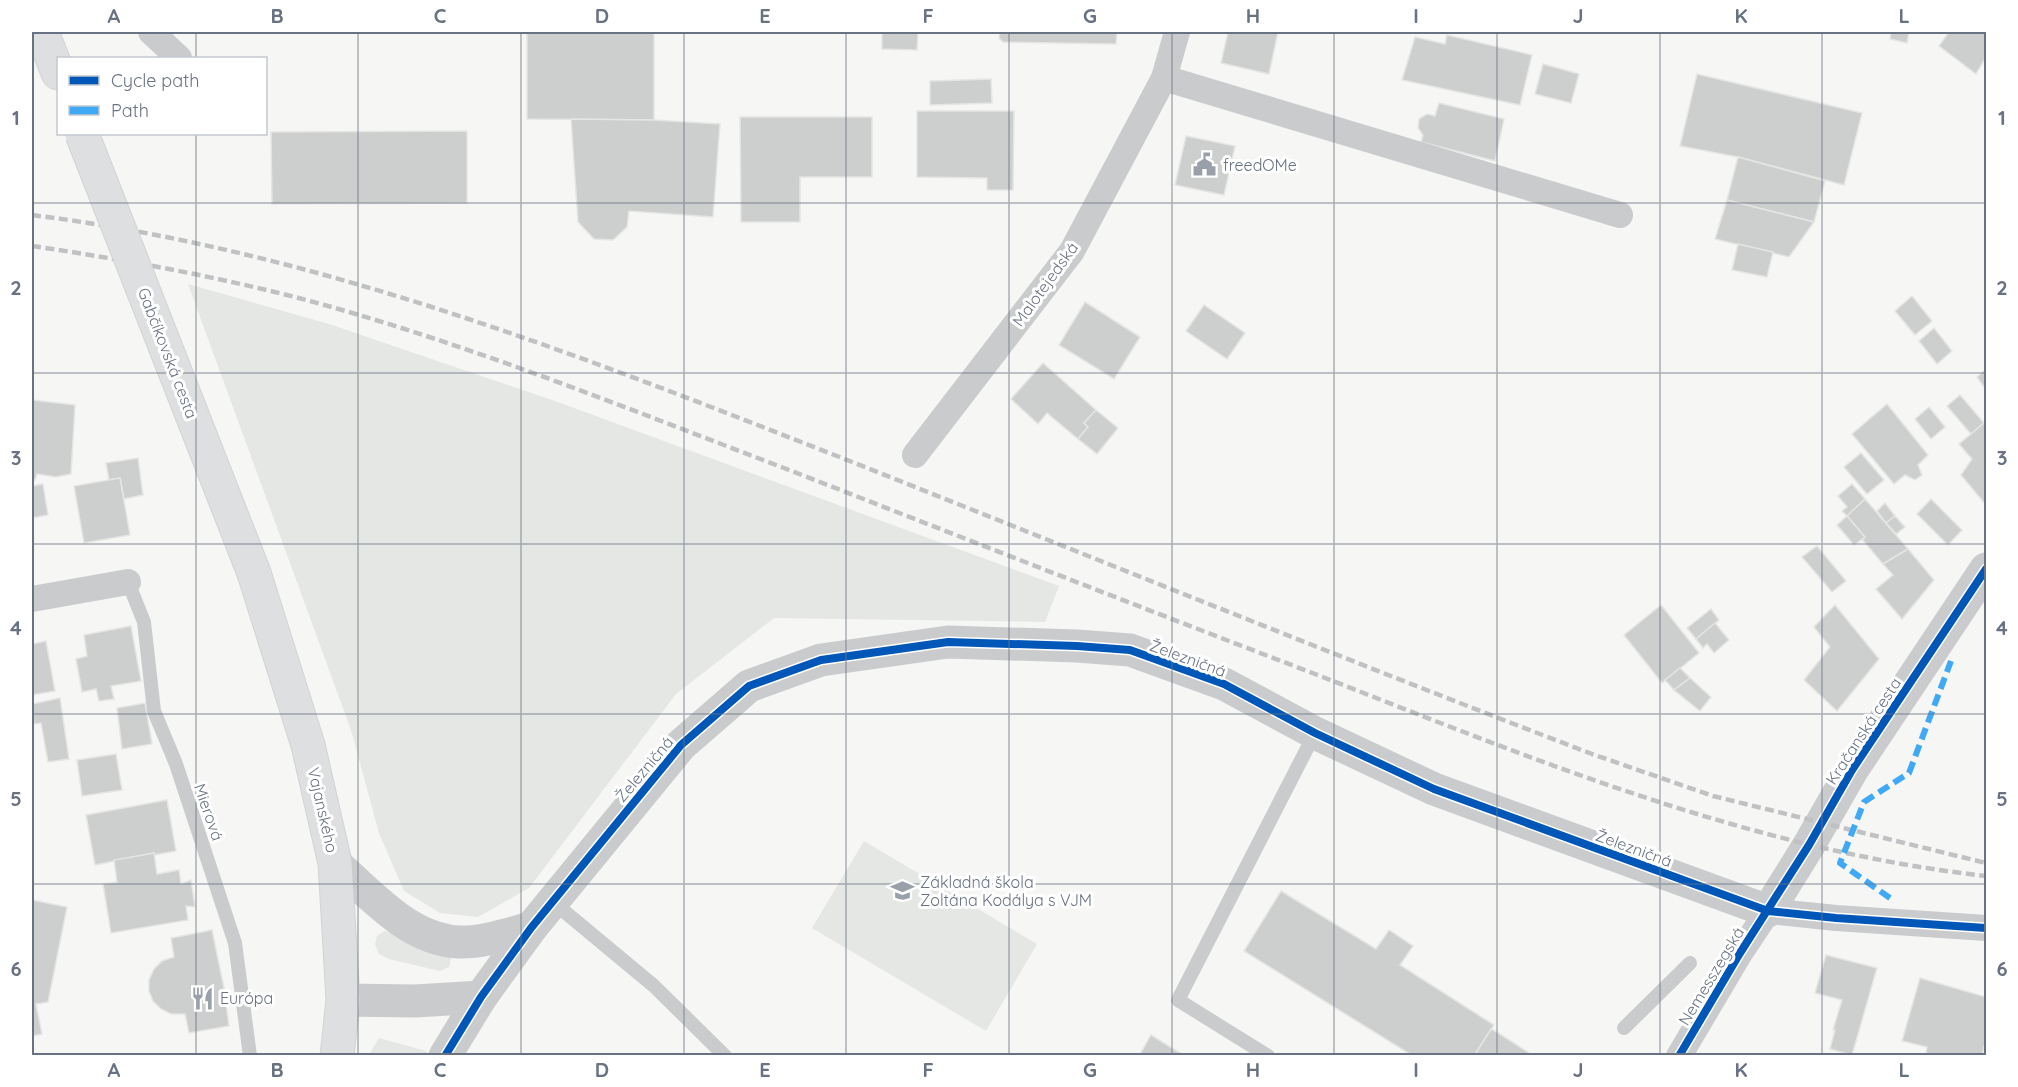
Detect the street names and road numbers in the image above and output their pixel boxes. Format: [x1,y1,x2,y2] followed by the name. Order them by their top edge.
[1008,238,1082,330] street label: Malotejedská
[134,285,202,421] street label: Gabčíkovská cesta
[1147,635,1229,681] street label: Železničná
[1821,674,1905,788] street label: Kračanská cesta
[611,732,677,806] street label: Železničná
[303,765,343,855] street label: Vajanského
[190,781,228,843] street label: Mierová
[1593,825,1675,871] street label: Železničná
[1674,923,1748,1029] street label: Nemesszegská

